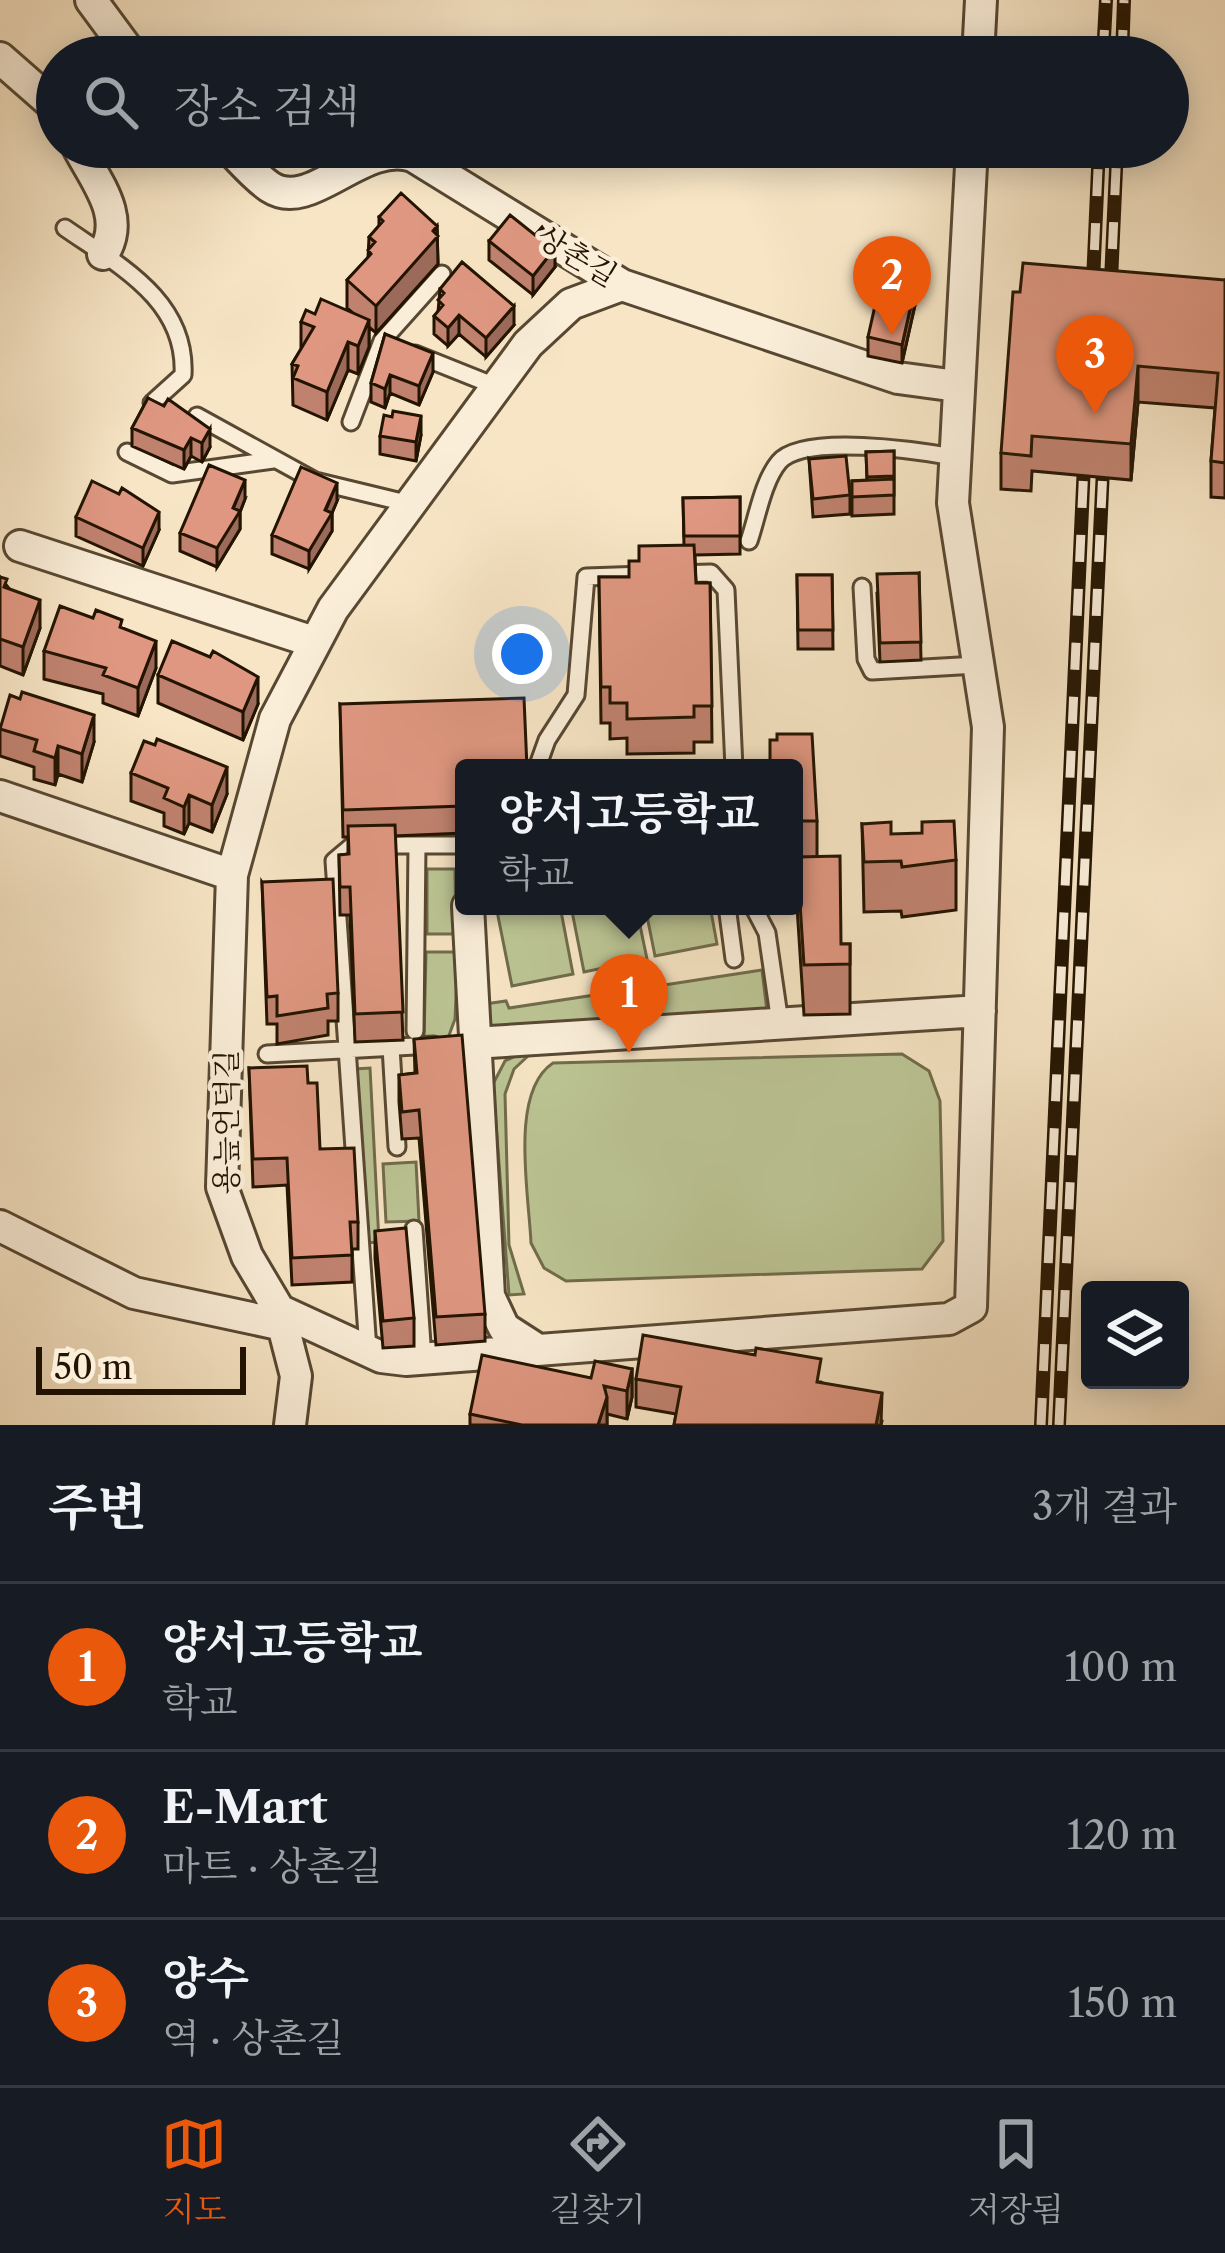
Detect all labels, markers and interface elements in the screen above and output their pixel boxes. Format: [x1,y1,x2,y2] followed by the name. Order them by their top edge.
[36,36,1189,168] search box
[78,69,144,135] icon: search
[174,78,360,134] text: 장소 검색
[530,218,624,294] street label: 상촌길
[853,236,931,335] pin: 2
[1056,315,1134,414] pin: 3
[492,624,552,684] your location
[455,759,803,915] popup
[499,785,759,841] text: 양서고등학교
[499,849,574,897] text: 학교
[590,954,668,1053] pin: 1
[208,1050,245,1194] street label: 용늪언덕길
[1081,1281,1189,1389] map controls
[1081,1281,1189,1389] button: layers
[36,1341,246,1394] scale bar
[54,1347,132,1388] text: 50 m
[48,1476,147,1538] text: 주변
[1032,1482,1177,1530] text: 3개 결과
[162,1614,423,1670] text: 양서고등학교
[78,1643,96,1691] text: 1
[1064,1643,1177,1691] text: 100 m
[162,1678,237,1726] text: 학교
[162,1779,328,1835] text: E-Mart
[75,1811,99,1859] text: 2
[1067,1811,1177,1859] text: 120 m
[162,1842,382,1890] text: 마트 · 상촌길
[162,1950,249,2006] text: 양수
[76,1979,98,2027] text: 3
[1068,1979,1177,2027] text: 150 m
[162,2014,344,2062] text: 역 · 상촌길
[161,2111,227,2230] tab: 지도
[550,2111,645,2230] tab: 길찾기
[968,2111,1064,2230] tab: 저장됨

